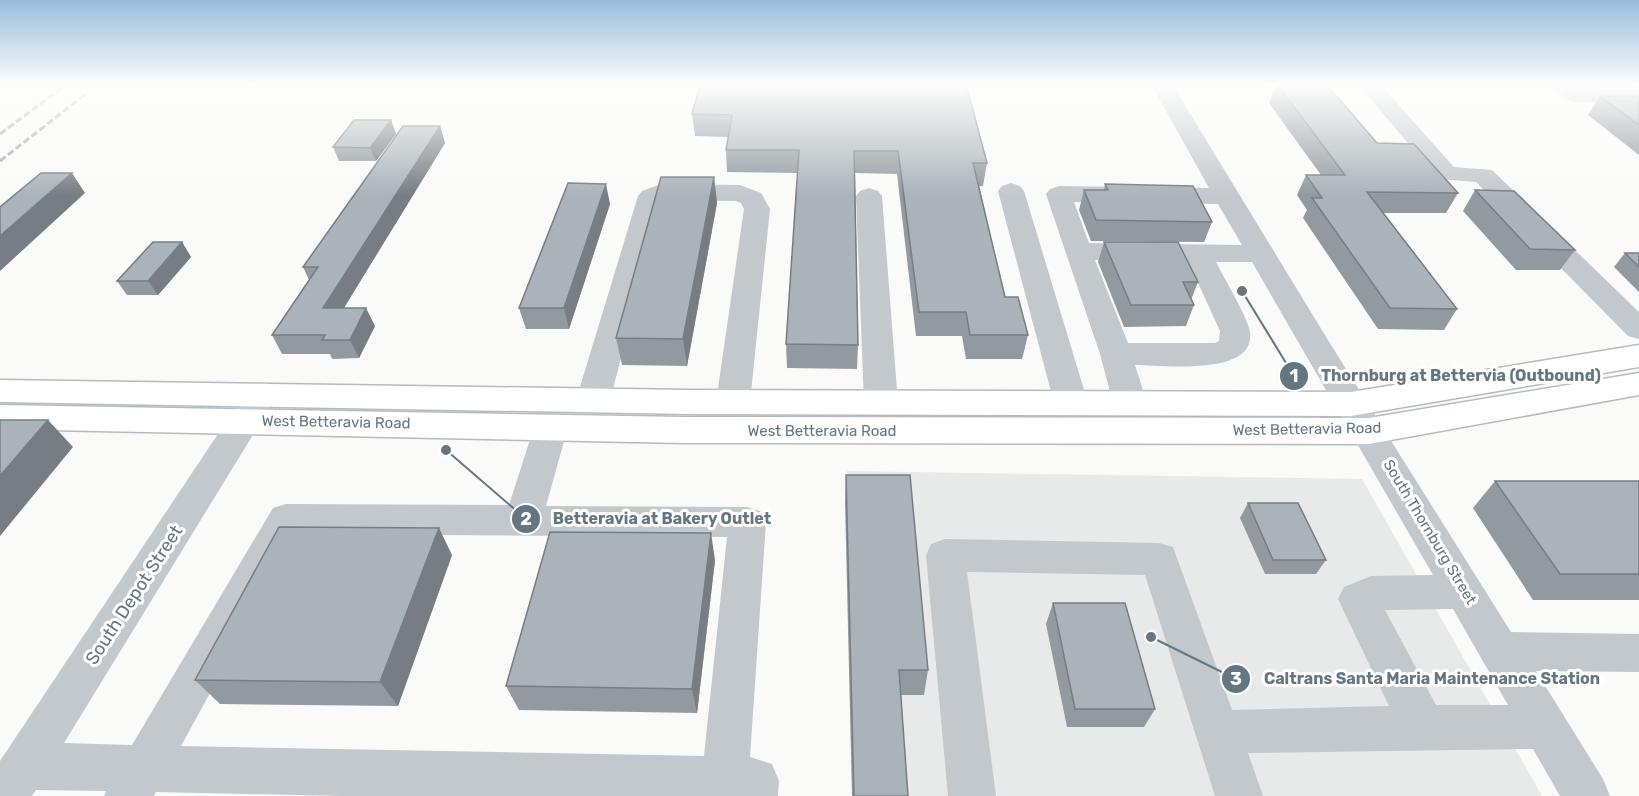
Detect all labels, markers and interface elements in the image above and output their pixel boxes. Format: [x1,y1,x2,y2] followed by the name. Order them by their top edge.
[1279,359,1613,393] callout: Thornburg at Bettervia (Outbound)
[1290,365,1298,387] text: 1
[1321,366,1601,385] text: Thornburg at Bettervia (Outbound)
[261,412,411,432] street label: West Betteravia Road
[1232,419,1382,439] street label: West Betteravia Road
[748,422,896,440] street label: West Betteravia Road
[1380,456,1480,608] street label: South Thornburg Street
[511,502,784,536] callout: Betteravia at Bakery Outlet
[520,508,532,530] text: 2
[553,509,772,528] text: Betteravia at Bakery Outlet
[81,521,187,669] street label: South Depot Street
[1221,662,1612,696] callout: Caltrans Santa Maria Maintenance Station
[1230,668,1242,690] text: 3
[1264,669,1600,688] text: Caltrans Santa Maria Maintenance Station

